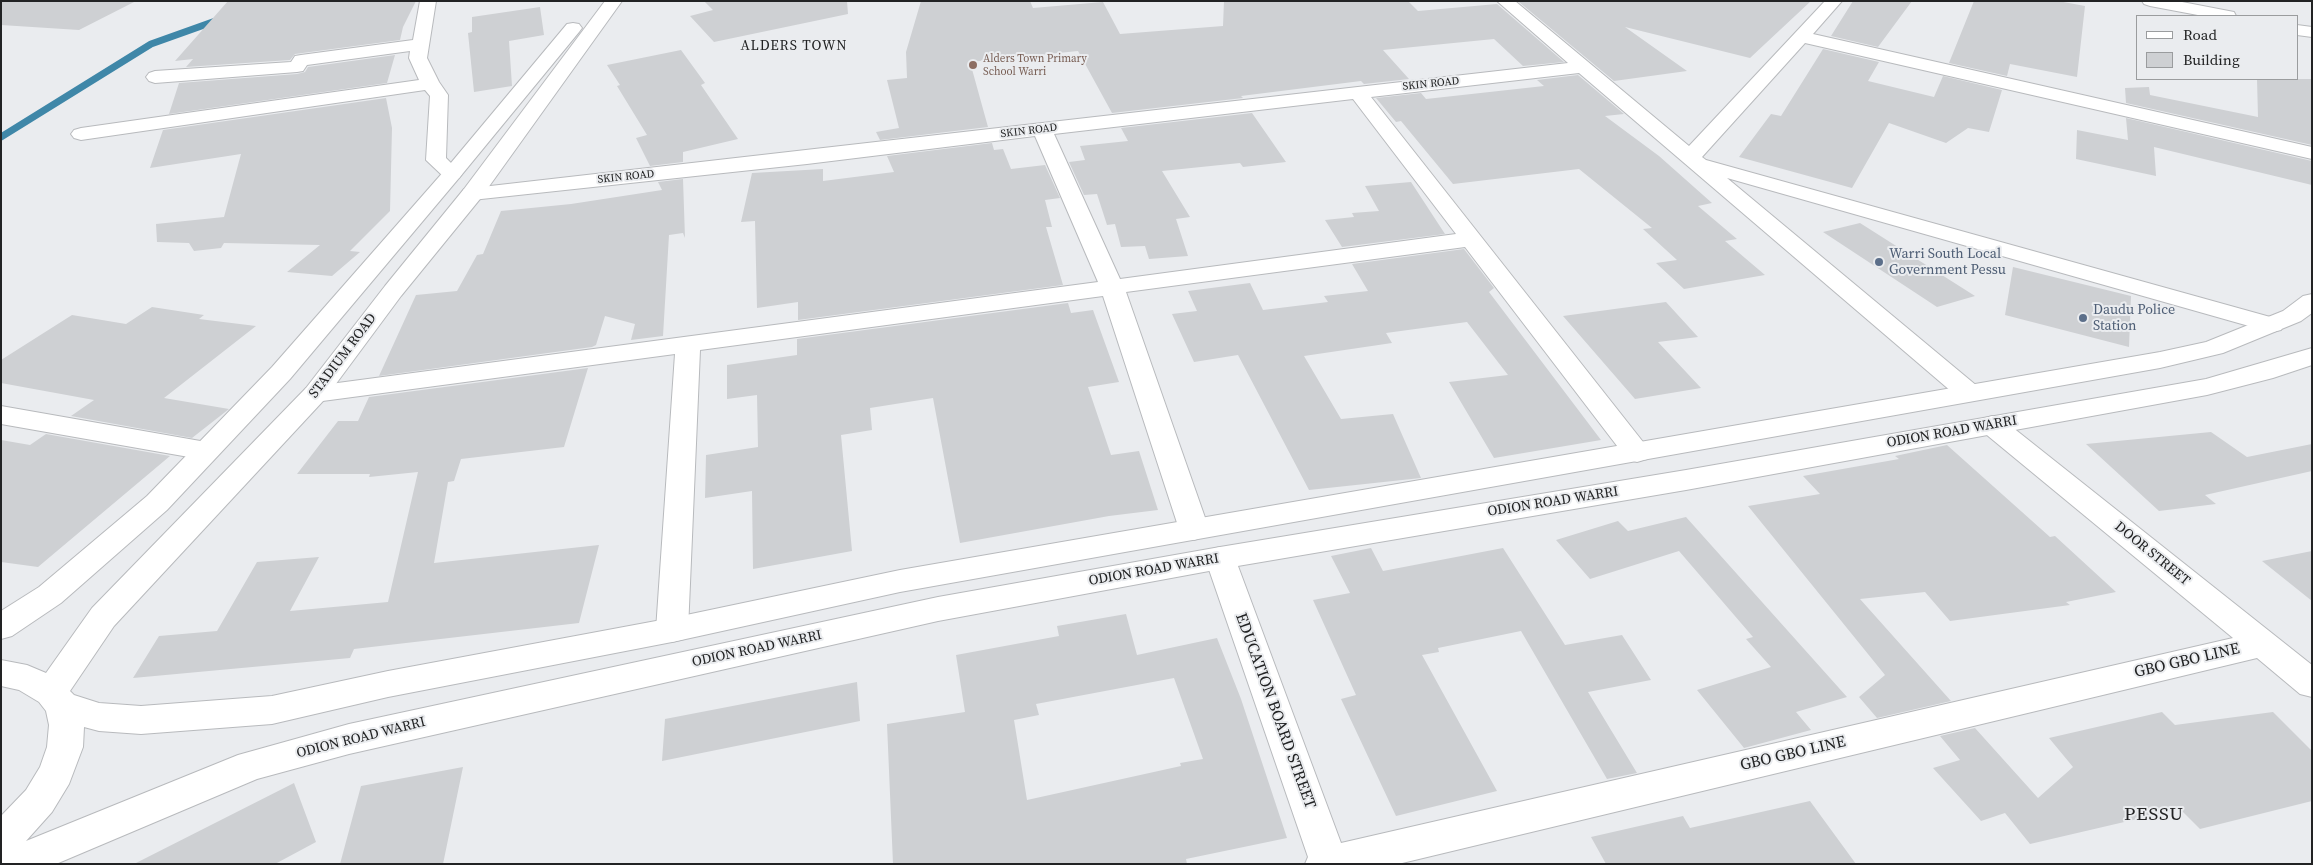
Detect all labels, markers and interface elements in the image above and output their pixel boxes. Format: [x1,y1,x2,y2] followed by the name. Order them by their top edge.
[2136,15,2298,80] legend
[2183,24,2217,45] text: Road
[739,38,849,54] district label: ALDERS TOWN
[2183,49,2240,70] text: Building
[983,52,1087,78] place label: Alders Town Primary School Warri
[967,59,979,71] marker: Alders Town Primary School Warri
[1402,74,1460,94] street label: SKIN ROAD
[1000,121,1058,141] street label: SKIN ROAD
[597,167,655,187] street label: SKIN ROAD
[1889,246,2006,278] place label: Warri South Local Government Pessu
[1873,256,1885,268] marker: Warri South Local Government Pessu
[2093,302,2175,334] place label: Daudu Police Station
[306,310,380,402] street label: STADIUM ROAD
[2077,312,2089,324] marker: Daudu Police Station
[1885,412,2019,452] street label: ODION ROAD WARRI
[1486,483,1620,521] street label: ODION ROAD WARRI
[2111,519,2193,589] street label: DOOR STREET
[1087,550,1221,590] street label: ODION ROAD WARRI
[1231,611,1319,811] street label: EDUCATION BOARD STREET
[691,627,823,671] street label: ODION ROAD WARRI
[2132,640,2242,682] street label: GBO GBO LINE
[295,714,427,762] street label: ODION ROAD WARRI
[1738,733,1848,775] street label: GBO GBO LINE
[2123,804,2185,826] district label: PESSU

